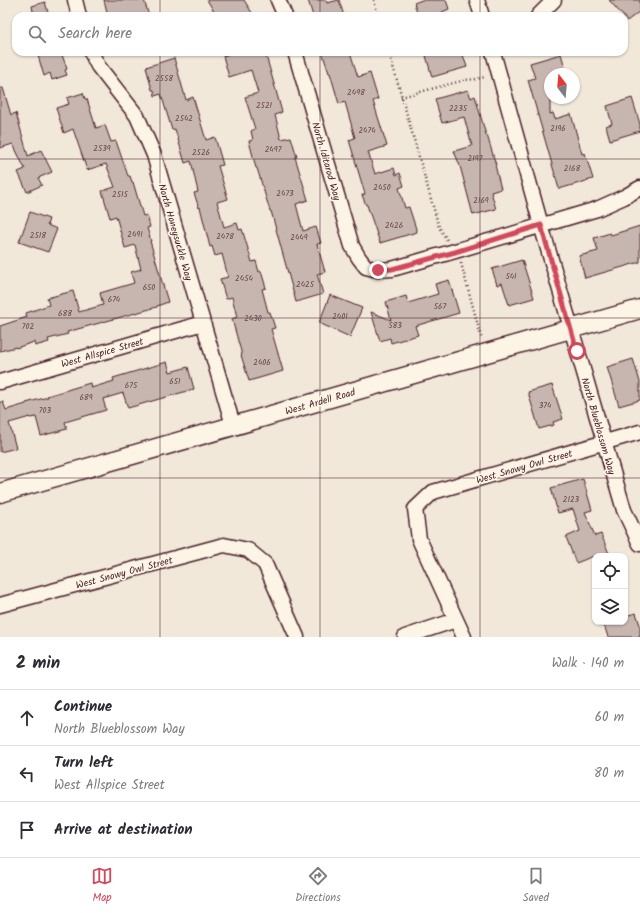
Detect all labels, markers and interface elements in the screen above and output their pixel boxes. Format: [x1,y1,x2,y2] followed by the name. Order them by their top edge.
[12,12,628,56] search box
[58,22,132,46] text: Search here
[26,23,48,45] icon: search
[544,68,580,104] north arrow
[155,72,173,85] house number: 2558
[347,86,365,99] house number: 2498
[256,99,273,112] house number: 2521
[449,102,468,115] house number: 2235
[175,112,193,125] house number: 2542
[307,120,345,203] street label: North Iditarod Way
[550,122,566,135] house number: 2196
[358,124,376,137] house number: 2474
[93,142,111,155] house number: 2539
[265,143,282,156] house number: 2497
[192,146,210,159] house number: 2526
[468,152,483,165] house number: 2197
[564,162,580,175] house number: 2168
[373,181,391,194] house number: 2450
[154,182,197,283] street label: North Honeysuckle Way
[276,187,294,200] house number: 2473
[112,188,129,201] house number: 2515
[473,194,489,207] house number: 2169
[385,219,403,232] house number: 2426
[127,228,143,241] house number: 2491
[30,229,46,242] house number: 2518
[216,230,234,243] house number: 2478
[290,231,308,244] house number: 2449
[369,261,387,279] route end
[505,270,517,283] house number: 541
[235,272,253,285] house number: 2454
[296,278,315,291] house number: 2425
[143,281,155,294] house number: 650
[108,293,121,306] house number: 674
[434,300,447,313] house number: 567
[58,307,72,320] house number: 688
[332,310,348,323] house number: 2401
[244,312,262,325] house number: 2430
[388,319,402,332] house number: 583
[22,320,35,333] house number: 702
[59,333,146,372] street label: West Allspice Street
[568,342,586,360] route start
[253,356,271,369] house number: 2406
[169,375,181,388] house number: 651
[577,376,620,477] street label: North Blueblossom Way
[125,379,138,392] house number: 675
[283,384,358,420] street label: West Ardell Road
[79,391,93,404] house number: 689
[539,399,552,412] house number: 374
[39,404,52,417] house number: 703
[474,445,575,488] street label: West Snowy Owl Street
[563,493,580,506] house number: 2123
[74,552,175,594] street label: West Snowy Owl Street
[592,553,628,625] map controls
[592,553,628,589] button: locate
[592,589,628,625] button: layers
[16,650,60,677] text: 2 min
[552,653,624,674] text: Walk · 140 m
[54,695,112,719] text: Continue
[16,707,38,729] icon: ahead
[595,707,624,728] text: 60 m
[54,719,185,740] text: North Blueblossom Way
[54,751,114,775] text: Turn left
[16,763,38,785] icon: left
[594,763,624,784] text: 80 m
[54,775,165,796] text: West Allspice Street
[54,818,193,842] text: Arrive at destination
[16,819,38,841] icon: arrive
[91,865,113,907] tab: Map
[295,865,341,907] tab: Directions
[523,865,549,907] tab: Saved

